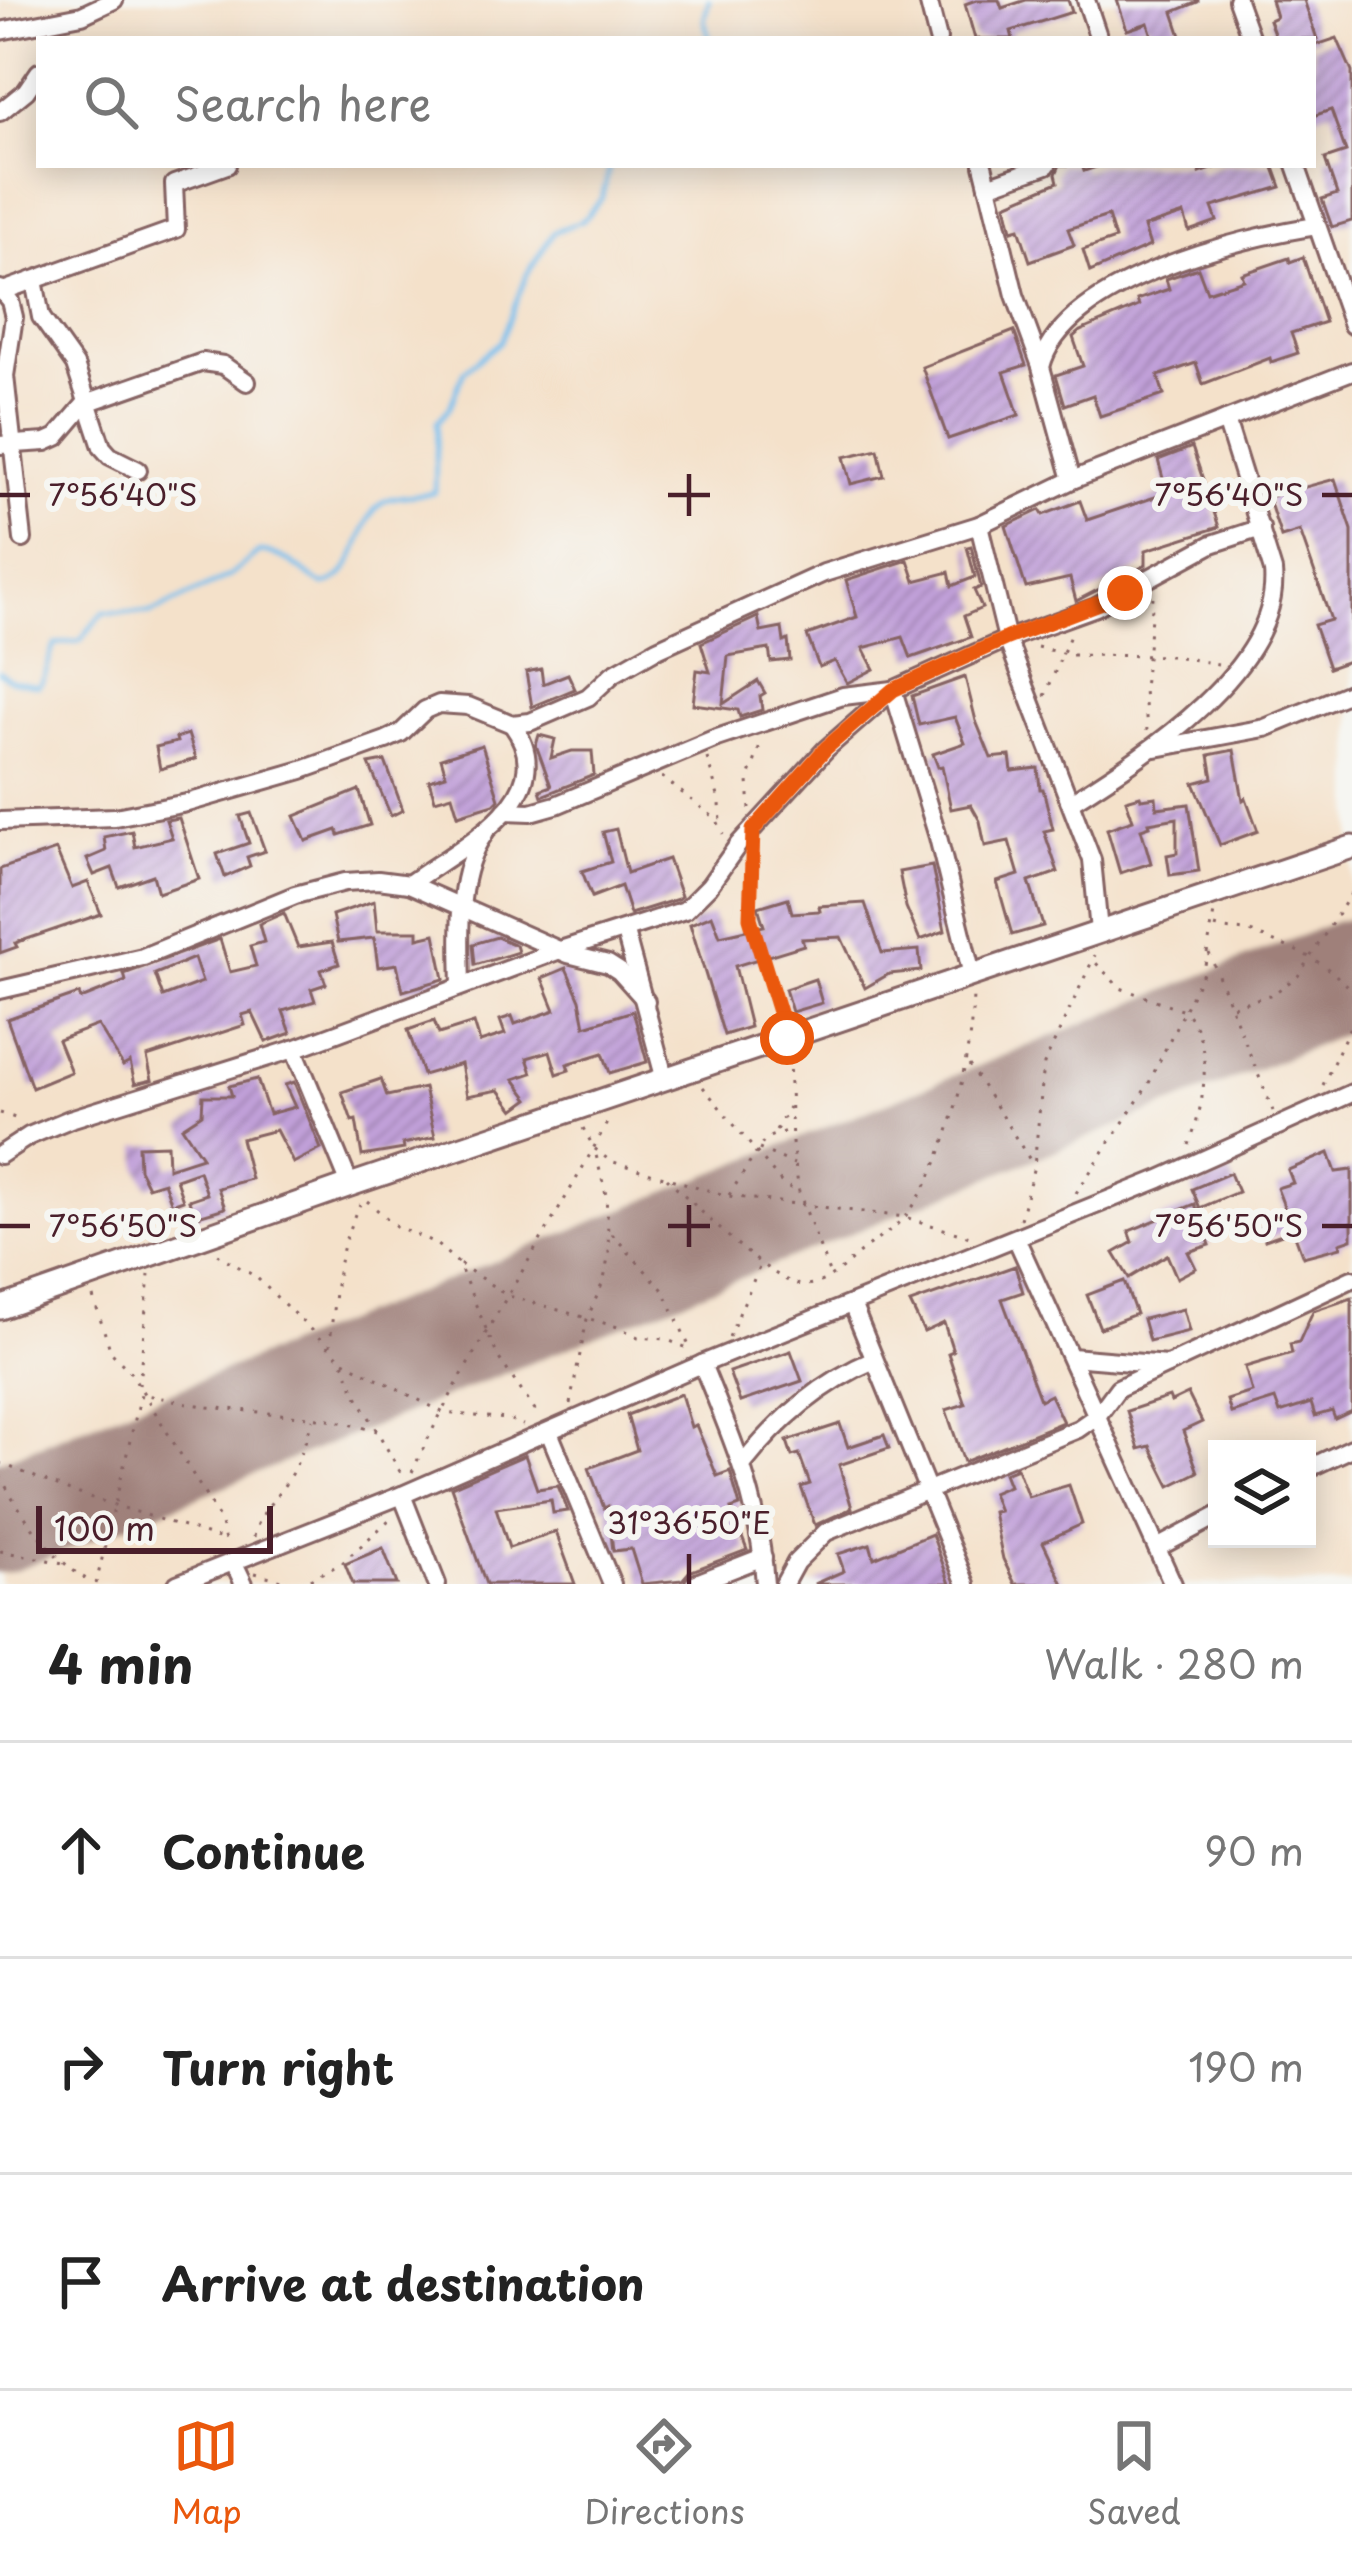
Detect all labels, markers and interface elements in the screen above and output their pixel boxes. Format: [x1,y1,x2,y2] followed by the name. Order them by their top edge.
[36,36,1316,168] search box
[174,68,431,136] text: Search here
[78,69,144,135] icon: search
[48,471,198,516] text: 7°56'40"S
[1154,471,1304,516] text: 7°56'40"S
[1098,566,1152,620] route end
[760,1011,814,1065] route start
[49,1202,197,1247] text: 7°56'50"S
[1155,1202,1303,1247] text: 7°56'50"S
[1208,1440,1316,1548] map controls
[1208,1440,1316,1548] button: layers
[607,1499,771,1544] text: 31°36'50"E
[36,1500,273,1553] scale bar
[54,1502,155,1552] text: 100 m
[48,1624,193,1701] text: 4 min
[1044,1633,1304,1692] text: Walk · 280 m
[162,1816,365,1884] text: Continue
[48,1817,114,1883] icon: ahead
[1204,1820,1304,1879] text: 90 m
[162,2032,394,2100] text: Turn right
[48,2033,114,2099] icon: right
[1188,2036,1304,2095] text: 190 m
[162,2248,645,2316] text: Arrive at destination
[48,2249,114,2315] icon: arrive
[171,2413,242,2535] tab: Map
[584,2413,745,2535] tab: Directions
[1087,2413,1181,2535] tab: Saved

